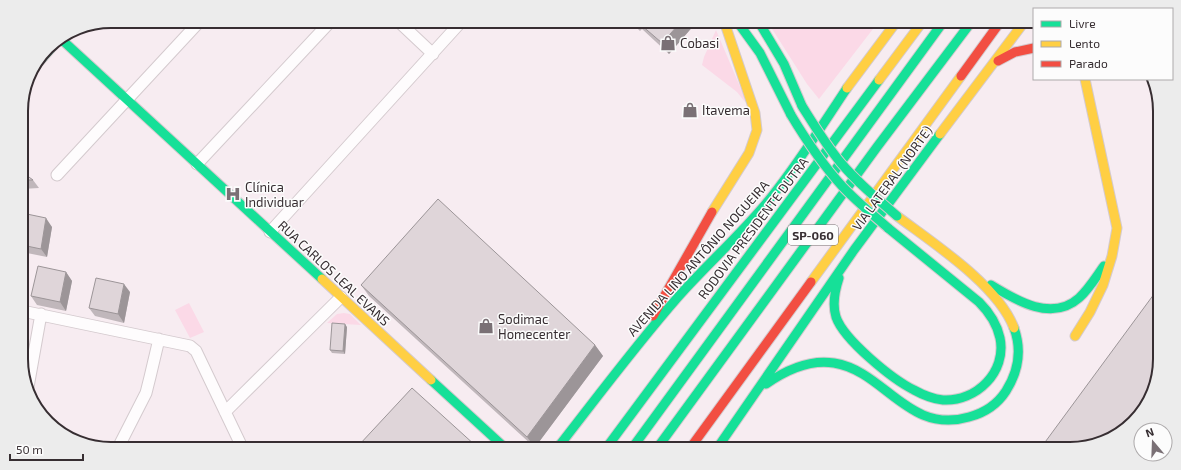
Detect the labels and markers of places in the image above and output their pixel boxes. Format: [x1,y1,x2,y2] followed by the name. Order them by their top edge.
[659,34,677,52] shop icon: Cobasi
[680,35,719,51] place label: Cobasi
[681,101,699,119] shop icon: Itavema
[702,102,750,118] place label: Itavema
[245,179,304,210] place label: Clínica Individuar
[224,185,242,203] hospital icon: Clínica Individuar
[498,311,570,342] place label: Sodimac Homecenter
[477,317,495,335] shop icon: Sodimac Homecenter

